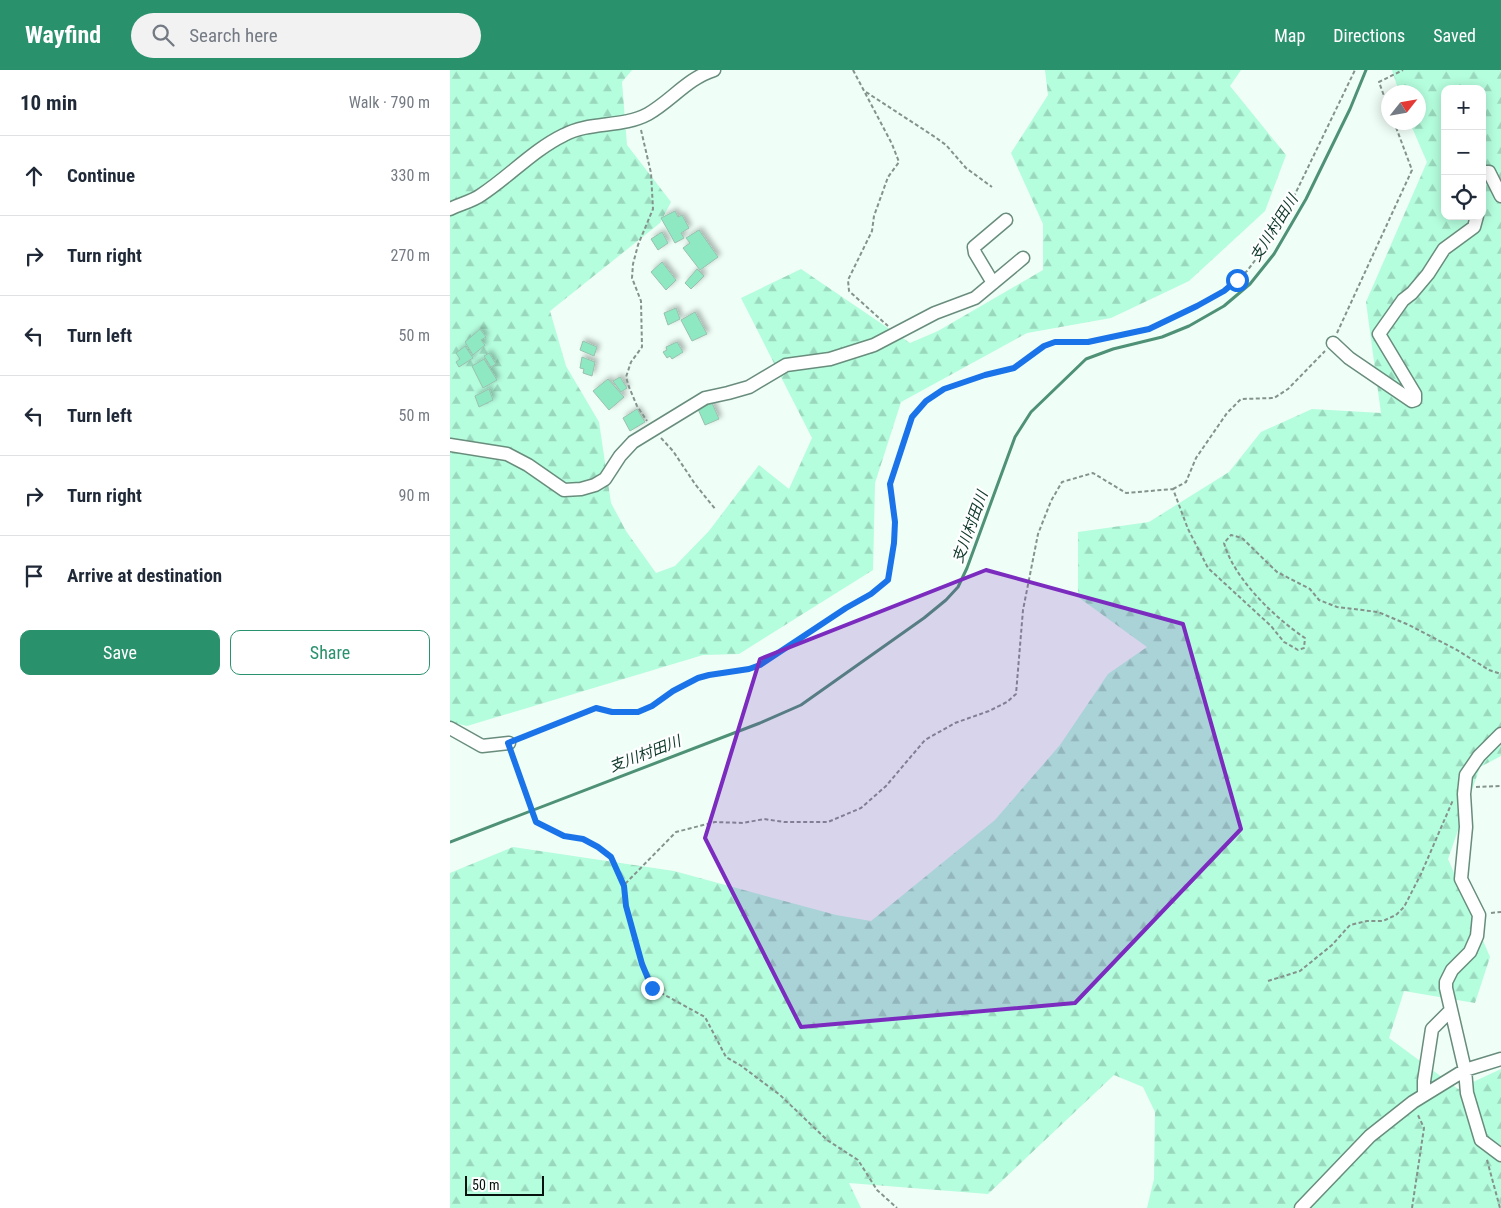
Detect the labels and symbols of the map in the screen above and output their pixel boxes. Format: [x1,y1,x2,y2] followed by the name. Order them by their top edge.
[1381,85,1426,130] north arrow
[1246,190,1303,265] water label: 支川村田川
[1226,269,1249,292] route start
[949,487,992,565] water label: 支川村田川
[607,731,685,776] water label: 支川村田川
[641,977,664,1000] route end
[465,1173,544,1196] scale bar

